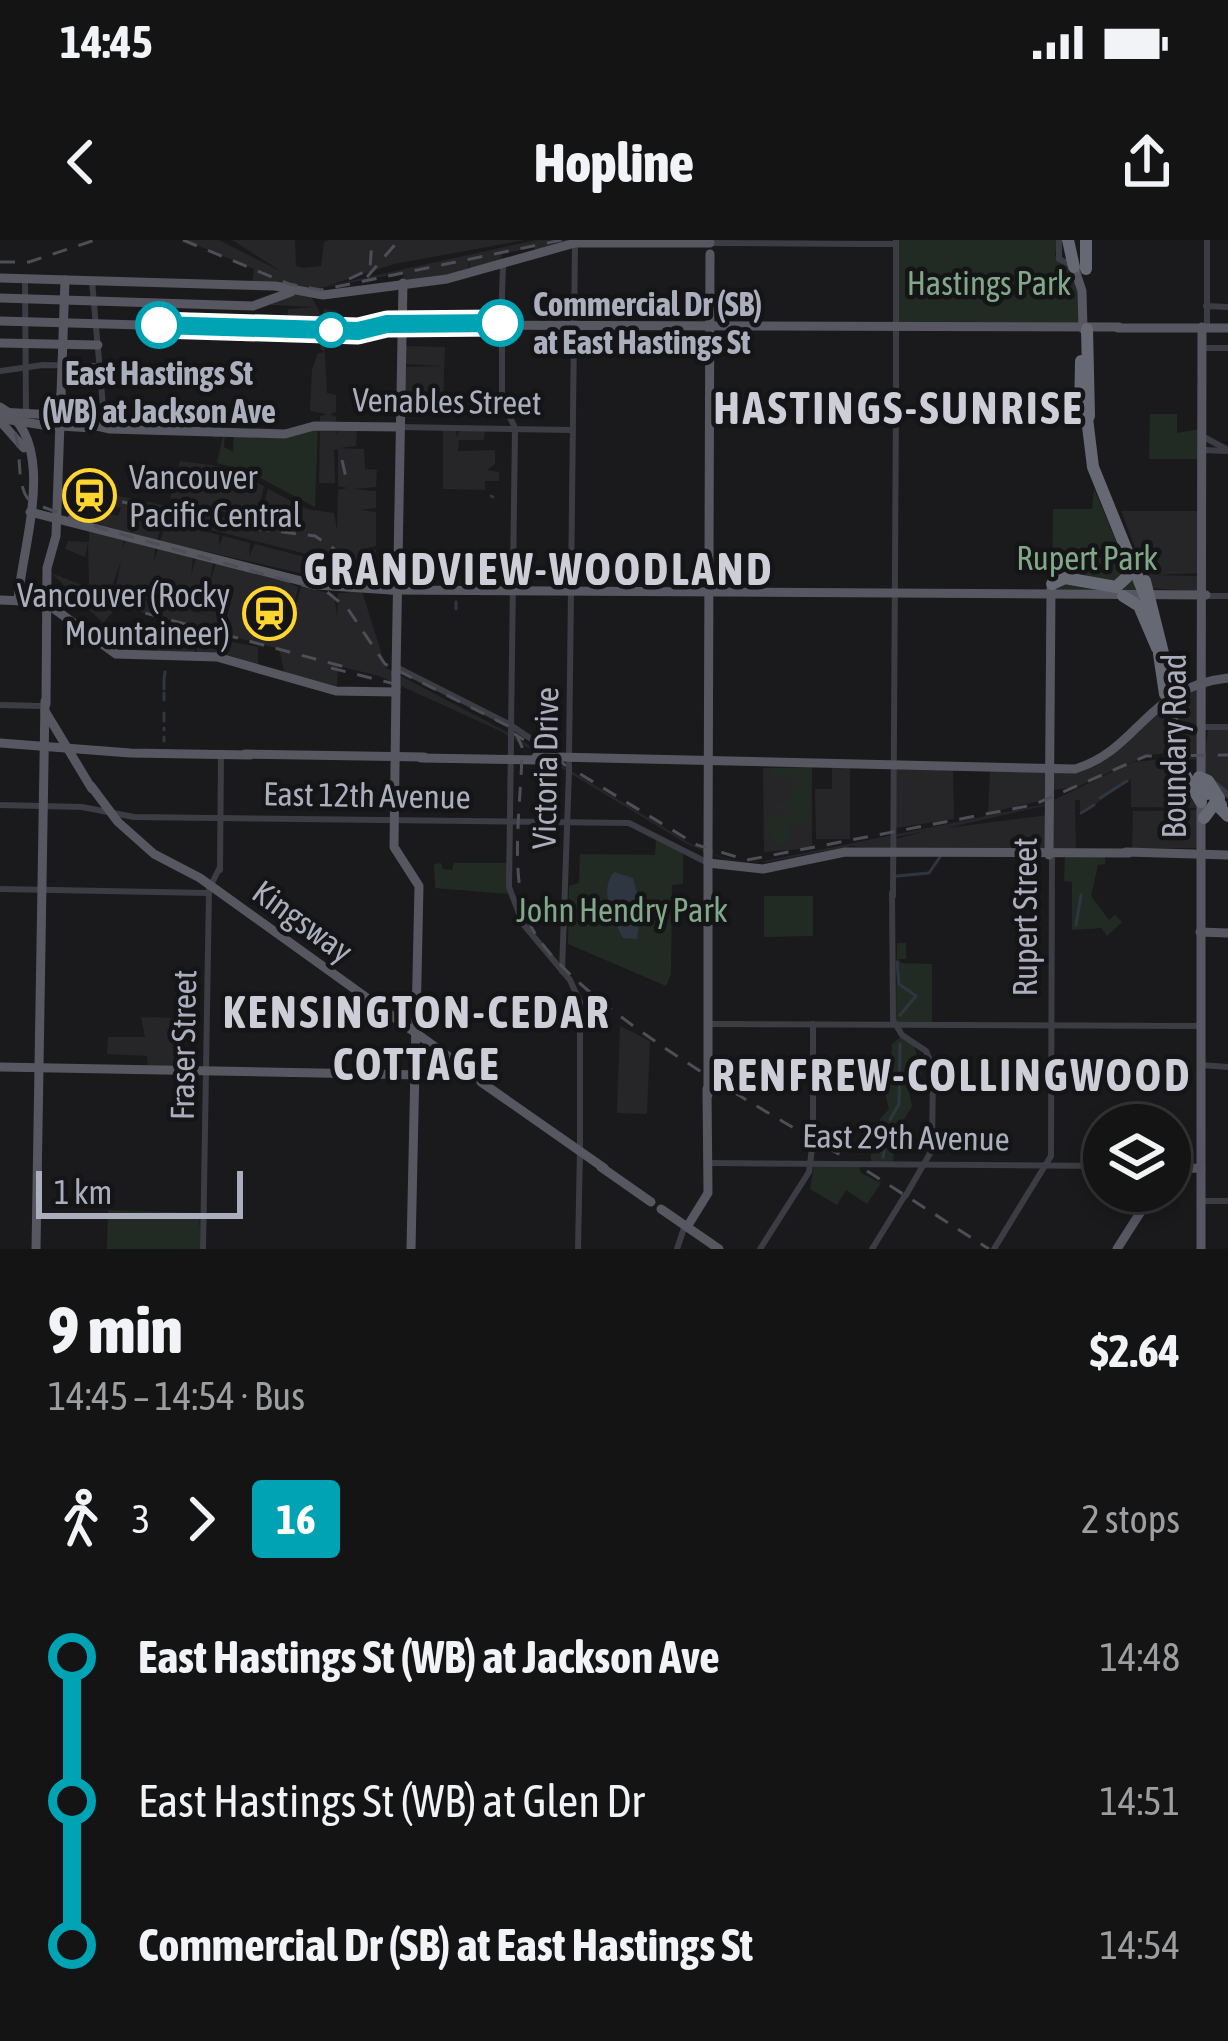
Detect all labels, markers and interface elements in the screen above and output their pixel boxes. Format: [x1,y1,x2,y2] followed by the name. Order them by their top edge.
[60,16,153,68] text: 14:45
[48,129,114,195] icon: back
[1114,129,1180,195] icon: share
[534,132,694,193] text: Hopline
[907,264,1071,302] park label: Hastings Park
[533,285,762,361] place label: Commercial Dr (SB) at East Hastings St
[478,301,522,345] marker: Commercial Dr (SB) at East Hastings St
[137,303,181,347] marker: East Hastings St (WB) at Jackson Ave
[315,314,347,346] unlabelled marker
[42,354,276,430] place label: East Hastings St (WB) at Jackson Ave
[352,380,542,422] street label: Venables Street
[714,382,1084,434] district label: HASTINGS-SUNRISE
[129,458,302,534] place label: Vancouver Pacific Central
[62,468,118,524] station icon: Vancouver Pacific Central
[1016,539,1158,577] park label: Rupert Park
[304,543,774,595] district label: GRANDVIEW-WOODLAND
[17,576,230,652] place label: Vancouver (Rocky Mountaineer)
[241,586,297,642] station icon: Vancouver (Rocky Mountaineer)
[1155,654,1193,838] street label: Boundary Road
[525,687,565,849] street label: Victoria Drive
[263,774,471,816] street label: East 12th Avenue
[1006,838,1044,996] street label: Rupert Street
[246,872,360,970] street label: Kingsway
[516,891,728,929] park label: John Hendry Park
[163,970,203,1120] street label: Fraser Street
[223,986,611,1090] district label: KENSINGTON-CEDAR COTTAGE
[712,1049,1192,1101] district label: RENFREW-COLLINGWOOD
[1083,1104,1191,1212] map controls
[1083,1104,1191,1212] button: layers
[802,1116,1010,1158] street label: East 29th Avenue
[36,1165,243,1218] scale bar
[54,1173,112,1211] text: 1 km
[48,1291,183,1367] text: 9 min
[1090,1325,1180,1377] text: $2.64
[48,1374,305,1418] text: 14:45 – 14:54 · Bus
[48,1486,114,1552] icon: walk
[168,1486,234,1552] icon: forward
[276,1495,316,1543] text: 16
[132,1497,150,1541] text: 3
[1081,1497,1180,1541] text: 2 stops
[138,1631,720,1683] text: East Hastings St (WB) at Jackson Ave
[1100,1635,1180,1679] text: 14:48
[138,1775,645,1827] text: East Hastings St (WB) at Glen Dr
[1100,1779,1180,1823] text: 14:51
[138,1919,753,1971] text: Commercial Dr (SB) at East Hastings St
[1100,1923,1180,1967] text: 14:54

